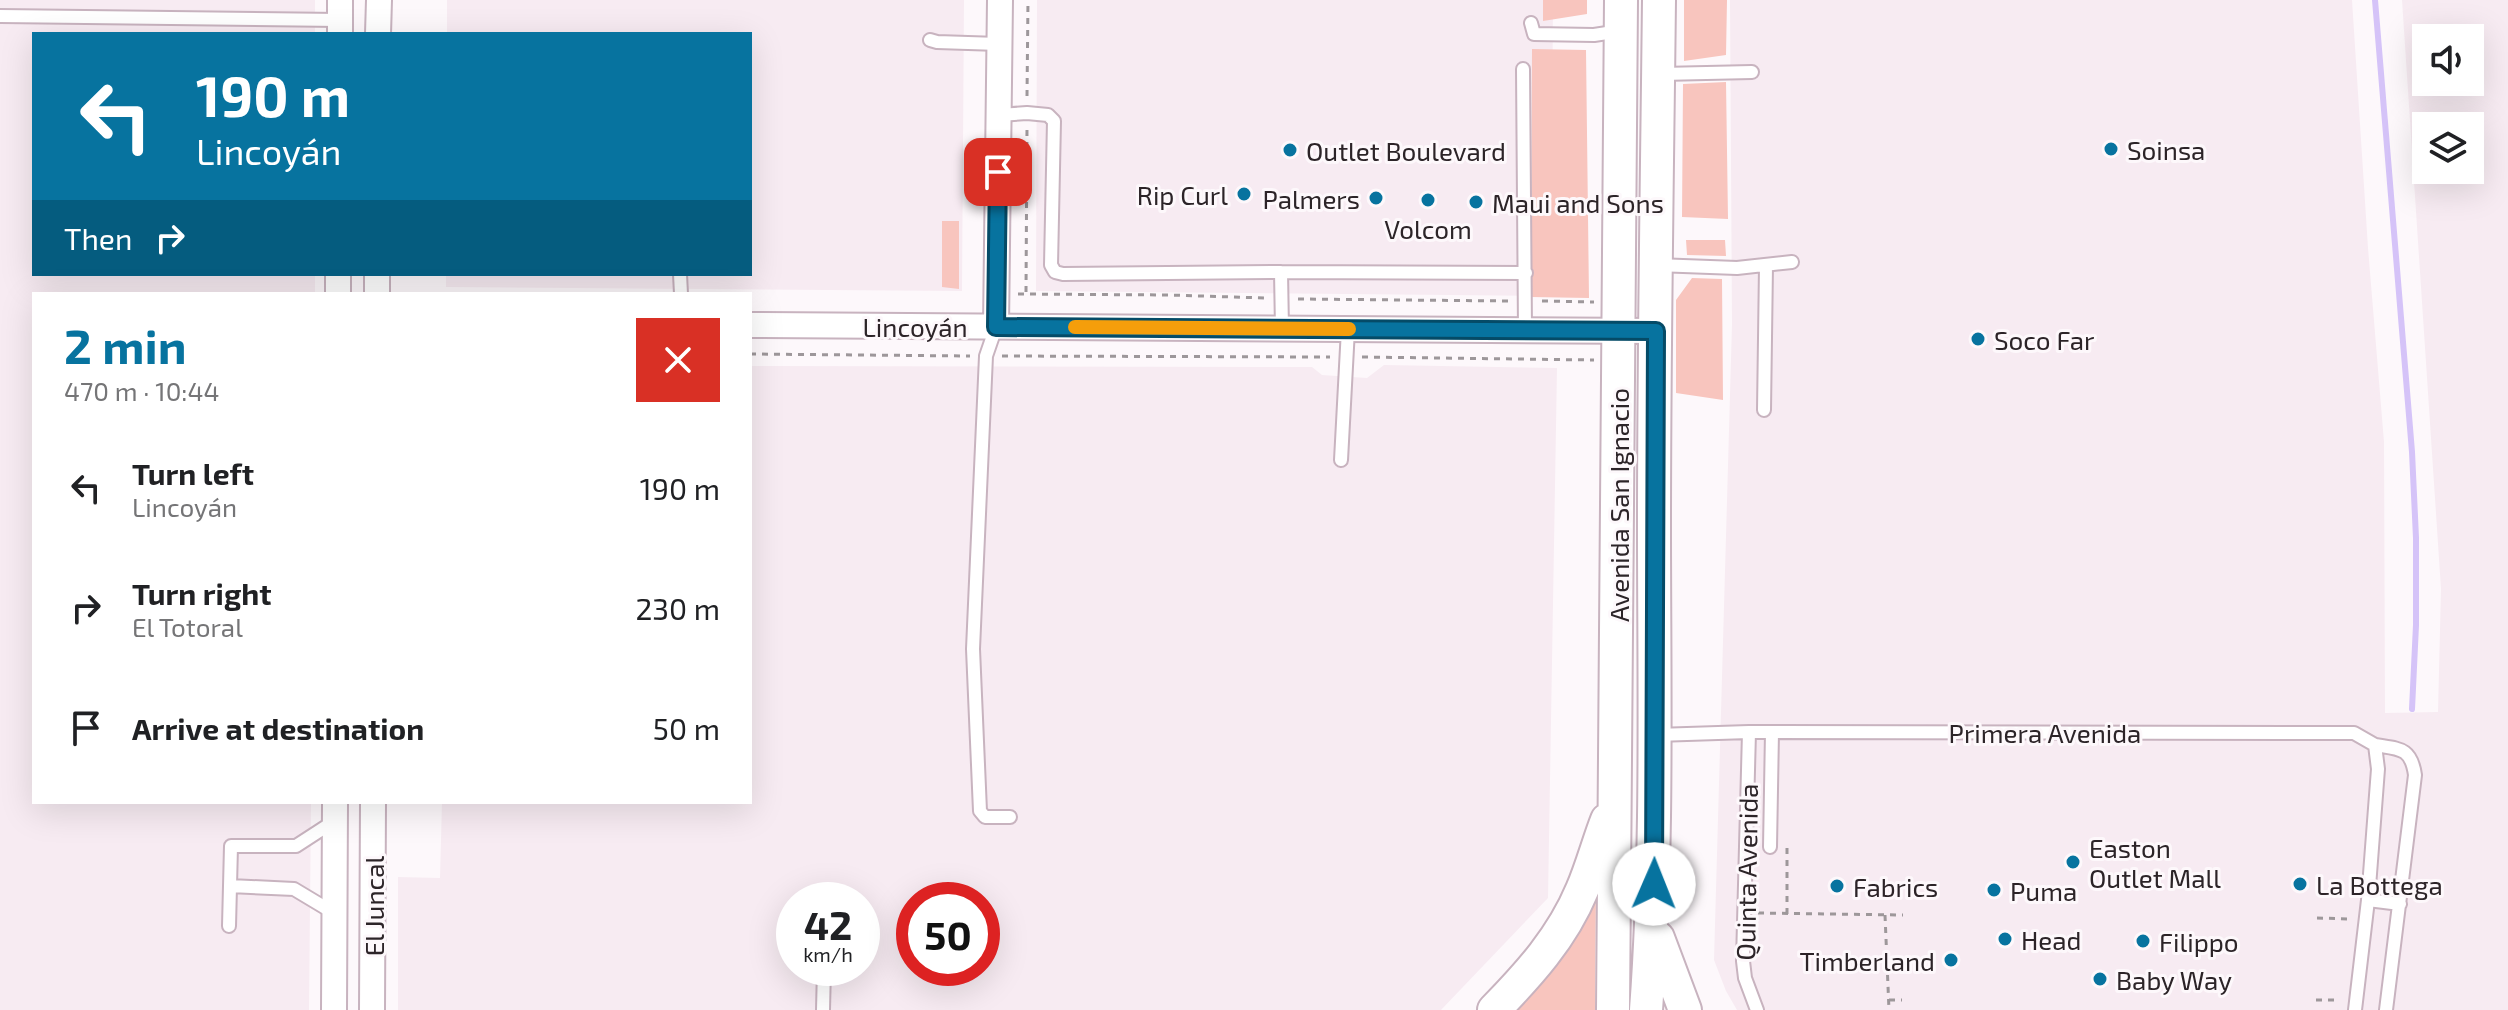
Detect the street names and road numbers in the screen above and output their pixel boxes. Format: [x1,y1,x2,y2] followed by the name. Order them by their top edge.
[862,311,968,342] street label: Lincoyán
[1603,388,1634,622] street label: Avenida San Ignacio
[1949,717,2141,748] street label: Primera Avenida
[1729,783,1763,961] street label: Quinta Avenida
[358,856,389,956] street label: El Juncal

